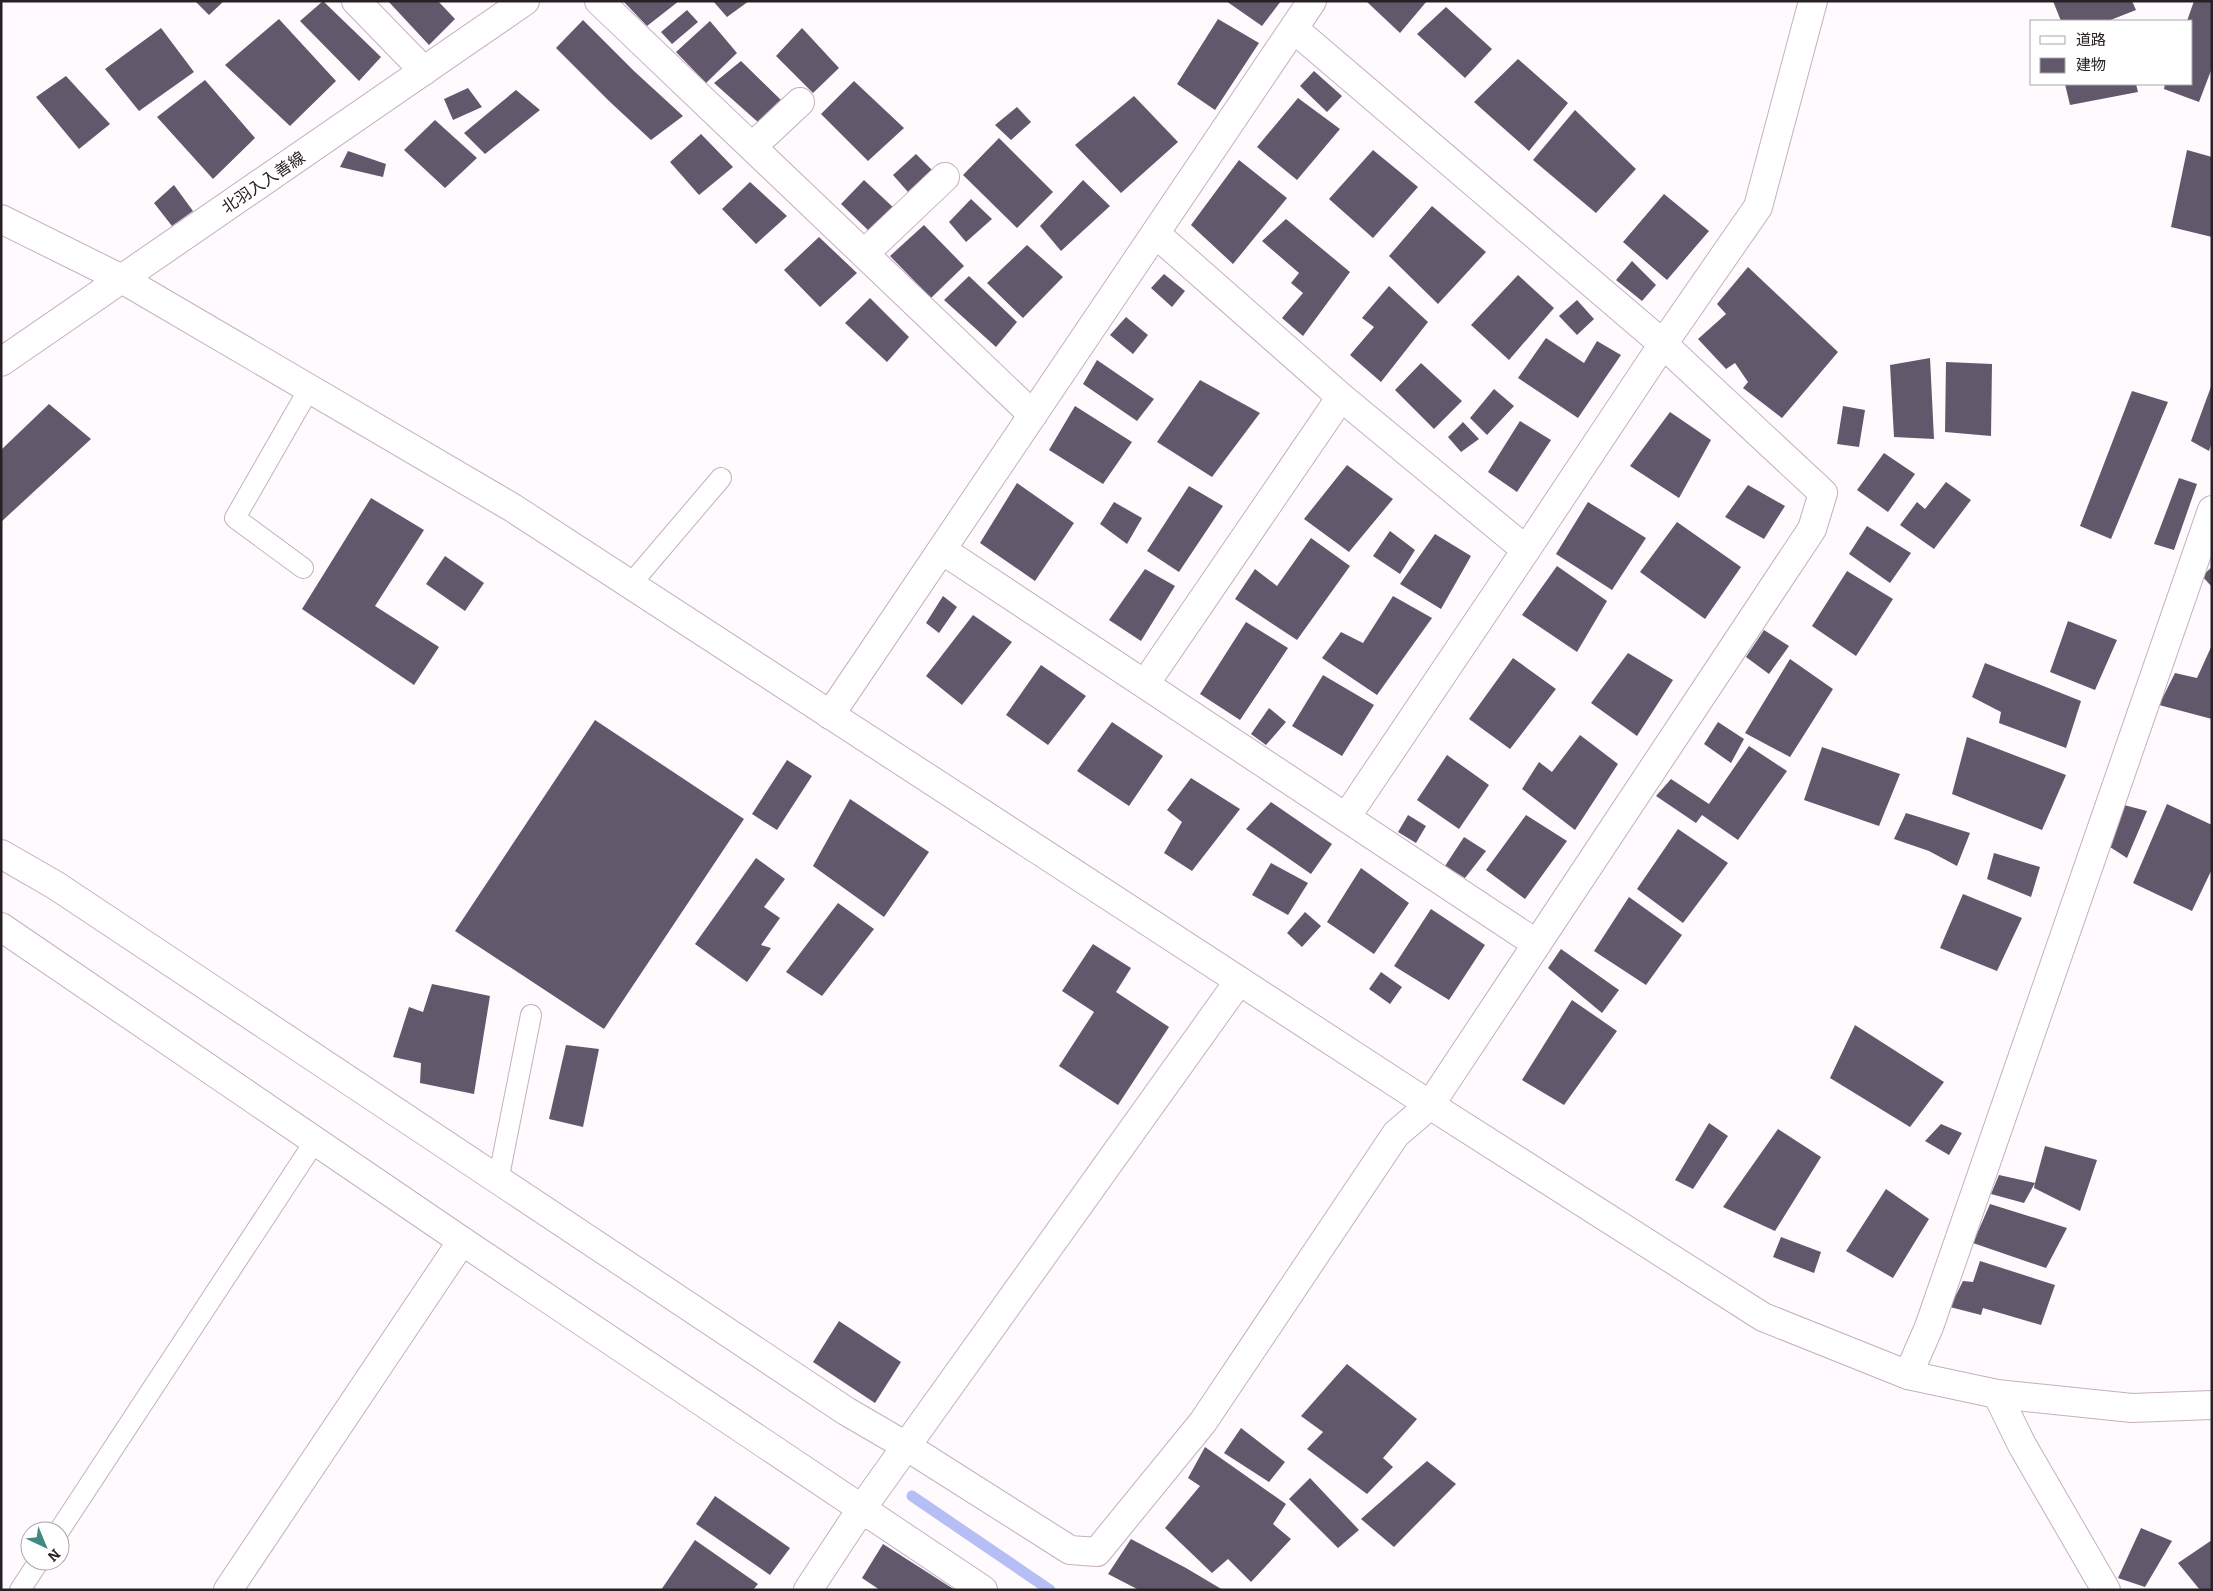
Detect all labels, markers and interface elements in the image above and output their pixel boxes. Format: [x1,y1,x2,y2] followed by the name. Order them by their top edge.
[2030,20,2193,85] legend
[2076,31,2106,49] text: 道路
[2076,56,2106,74] text: 建物
[218,148,308,217] street label: 北羽入入善線
[20,1521,70,1571] north arrow
[44,1545,63,1565] text: N

